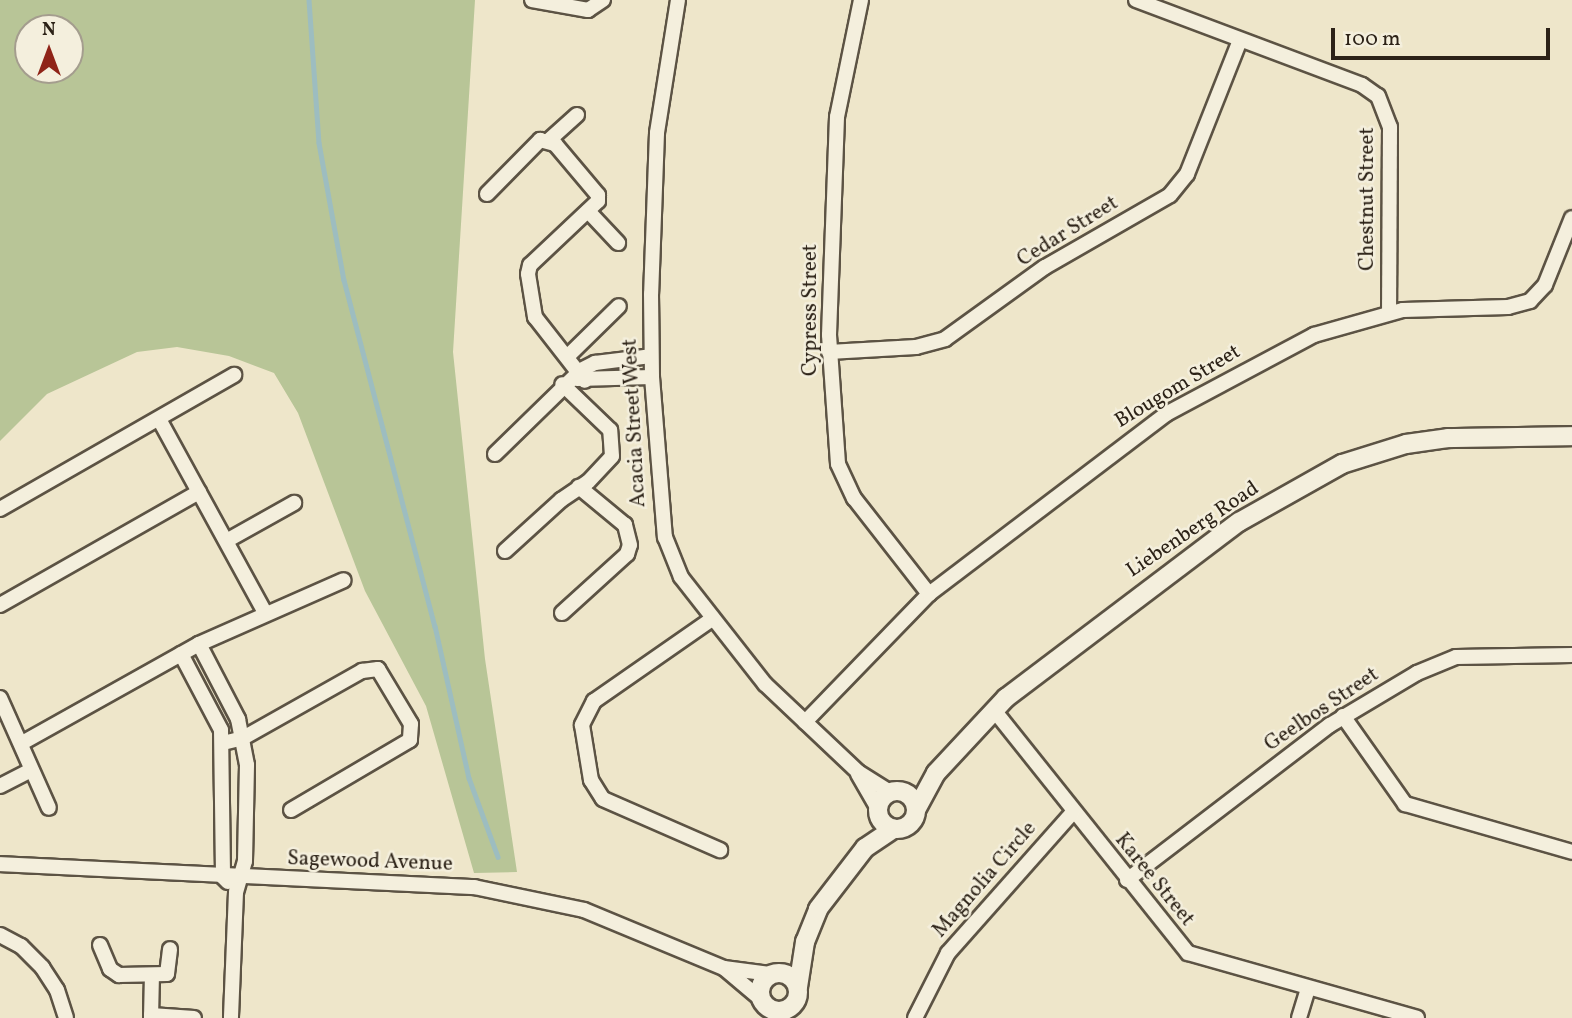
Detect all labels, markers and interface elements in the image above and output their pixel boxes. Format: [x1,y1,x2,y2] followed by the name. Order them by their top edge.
[14,14,84,84] north arrow
[1334,14,1553,58] scale bar
[42,17,56,43] text: N
[1344,25,1401,54] text: 100 m
[1355,127,1381,271] street label: Chestnut Street
[1013,191,1123,273] street label: Cedar Street
[798,244,824,376] street label: Cypress Street
[618,338,652,508] street label: Acacia Street West
[1111,340,1245,434] street label: Blougom Street
[1122,476,1264,584] street label: Liebenberg Road
[1260,663,1384,757] street label: Geelbos Street
[928,817,1042,943] street label: Magnolia Circle
[1109,828,1199,932] street label: Karee Street
[287,847,453,877] street label: Sagewood Avenue

